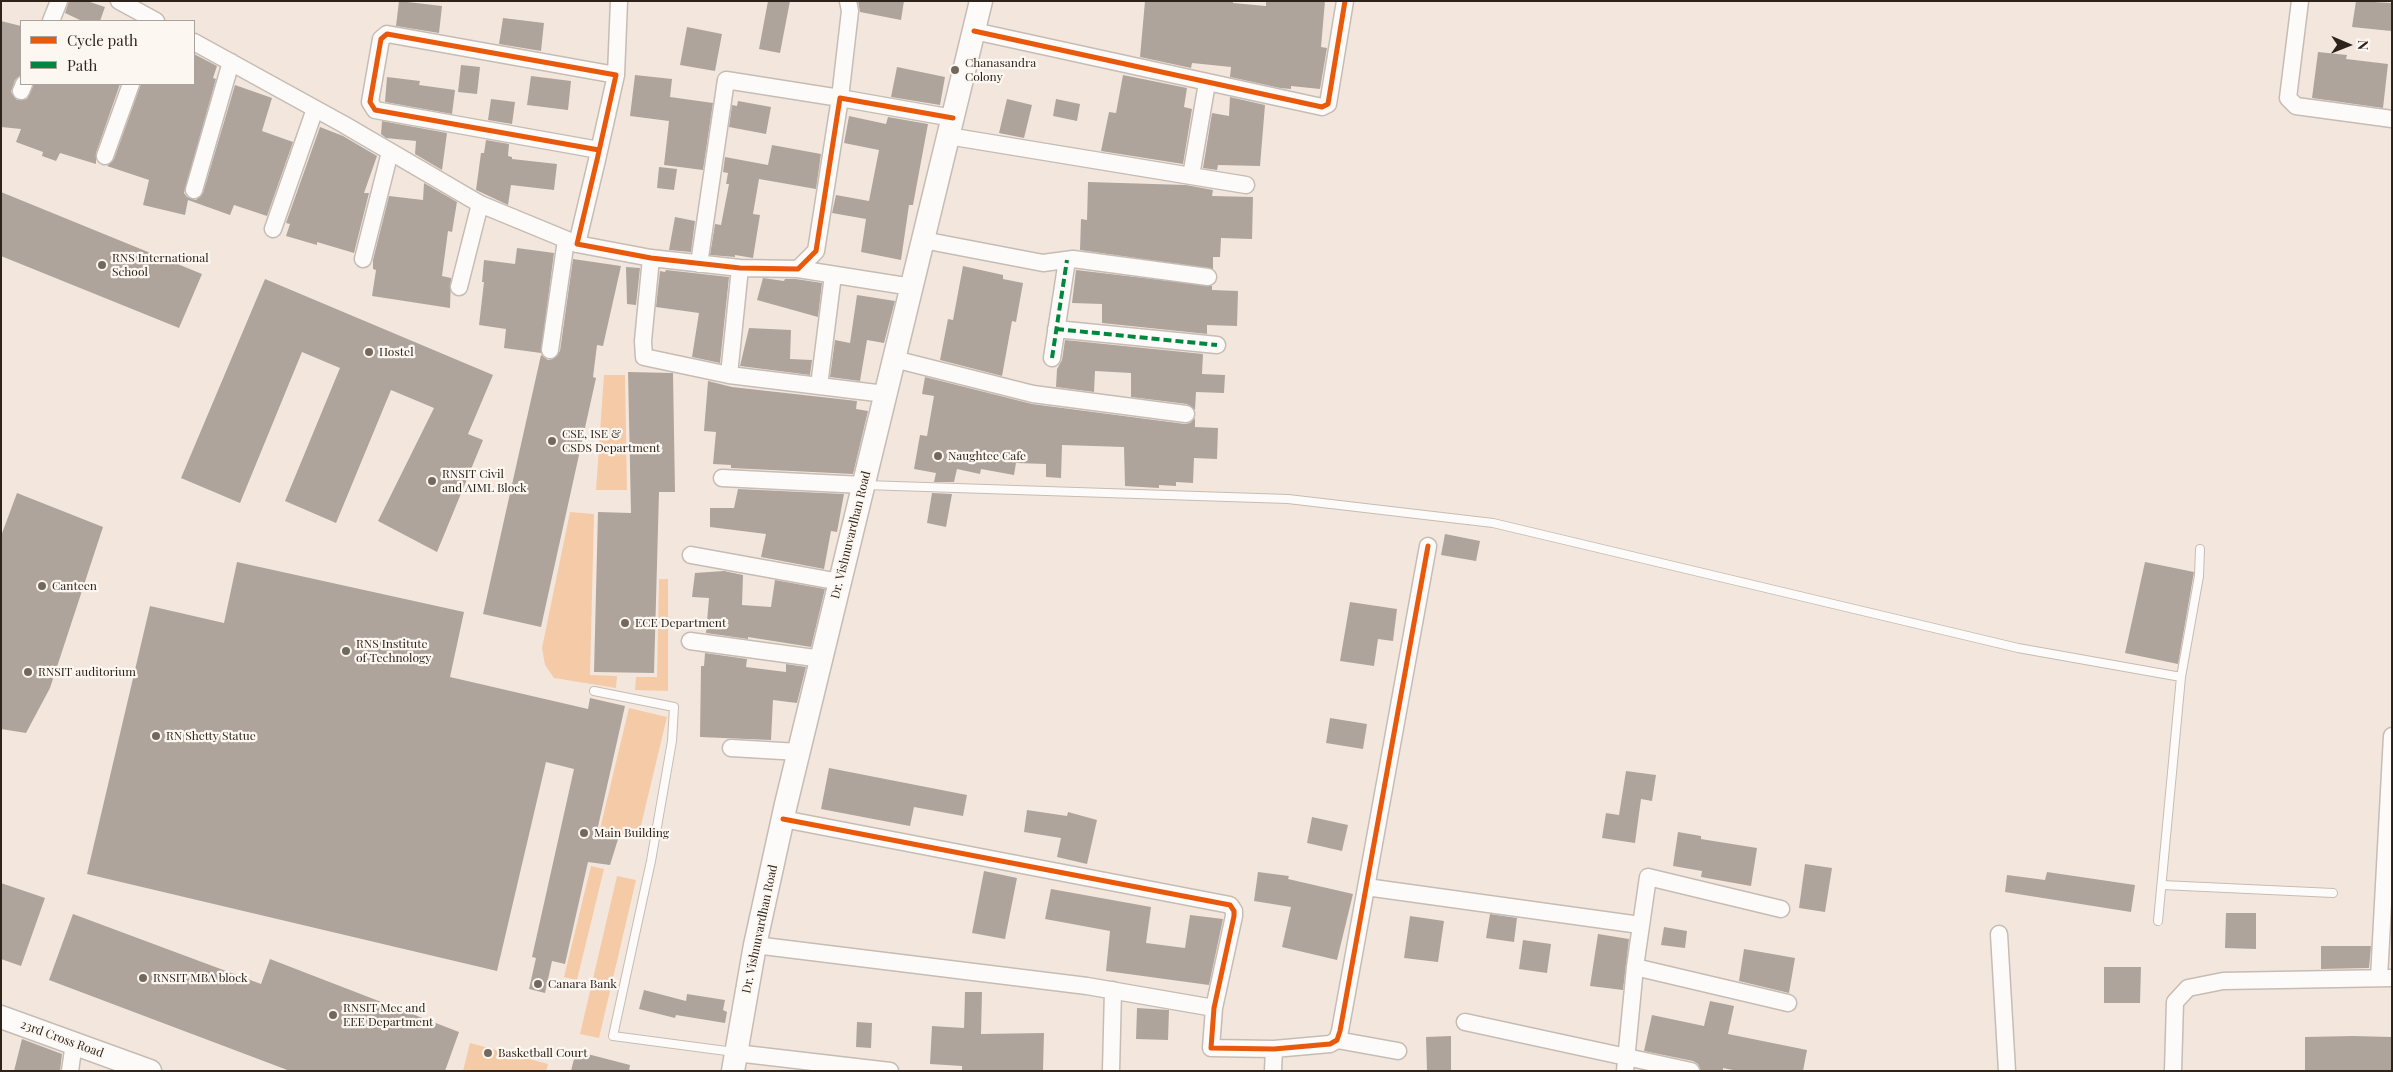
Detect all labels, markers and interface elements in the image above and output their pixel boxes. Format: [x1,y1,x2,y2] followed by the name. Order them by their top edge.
[20,20,195,85] legend
[2323,20,2373,70] north arrow
[67,30,138,50] text: Cycle path
[2354,40,2373,50] text: N
[67,55,97,75] text: Path
[965,56,1036,84] place label: Chanasandra Colony
[949,64,961,76] marker: Chanasandra Colony
[112,251,209,279] place label: RNS International School
[96,259,108,271] marker: RNS International School
[379,345,414,359] place label: Hostel
[363,346,375,358] marker: Hostel
[562,427,660,455] place label: CSE, ISE & CSDS Department
[546,435,558,447] marker: CSE, ISE & CSDS Department
[948,449,1026,463] place label: Naughtee Cafe
[932,450,944,462] marker: Naughtee Cafe
[442,467,527,495] place label: RNSIT Civil and AIML Block
[828,470,874,600] street label: Dr. Vishnuvardhan Road
[426,475,438,487] marker: RNSIT Civil and AIML Block
[52,579,97,593] place label: Canteen
[36,580,48,592] marker: Canteen
[635,616,726,630] place label: ECE Department
[619,617,631,629] marker: ECE Department
[356,637,431,665] place label: RNS Institute of Technology
[340,645,352,657] marker: RNS Institute of Technology
[38,665,136,679] place label: RNSIT auditorium
[22,666,34,678] marker: RNSIT auditorium
[166,729,256,743] place label: RN Shetty Statue
[150,730,162,742] marker: RN Shetty Statue
[594,826,669,840] place label: Main Building
[578,827,590,839] marker: Main Building
[739,863,781,995] street label: Dr. Vishnuvardhan Road
[153,971,248,985] place label: RNSIT MBA block
[137,972,149,984] marker: RNSIT MBA block
[548,977,617,991] place label: Canara Bank
[532,978,544,990] marker: Canara Bank
[343,1001,433,1029] place label: RNSIT Mec and EEE Department
[327,1009,339,1021] marker: RNSIT Mec and EEE Department
[19,1017,105,1061] street label: 23rd Cross Road
[498,1046,587,1060] place label: Basketball Court
[482,1047,494,1059] marker: Basketball Court

